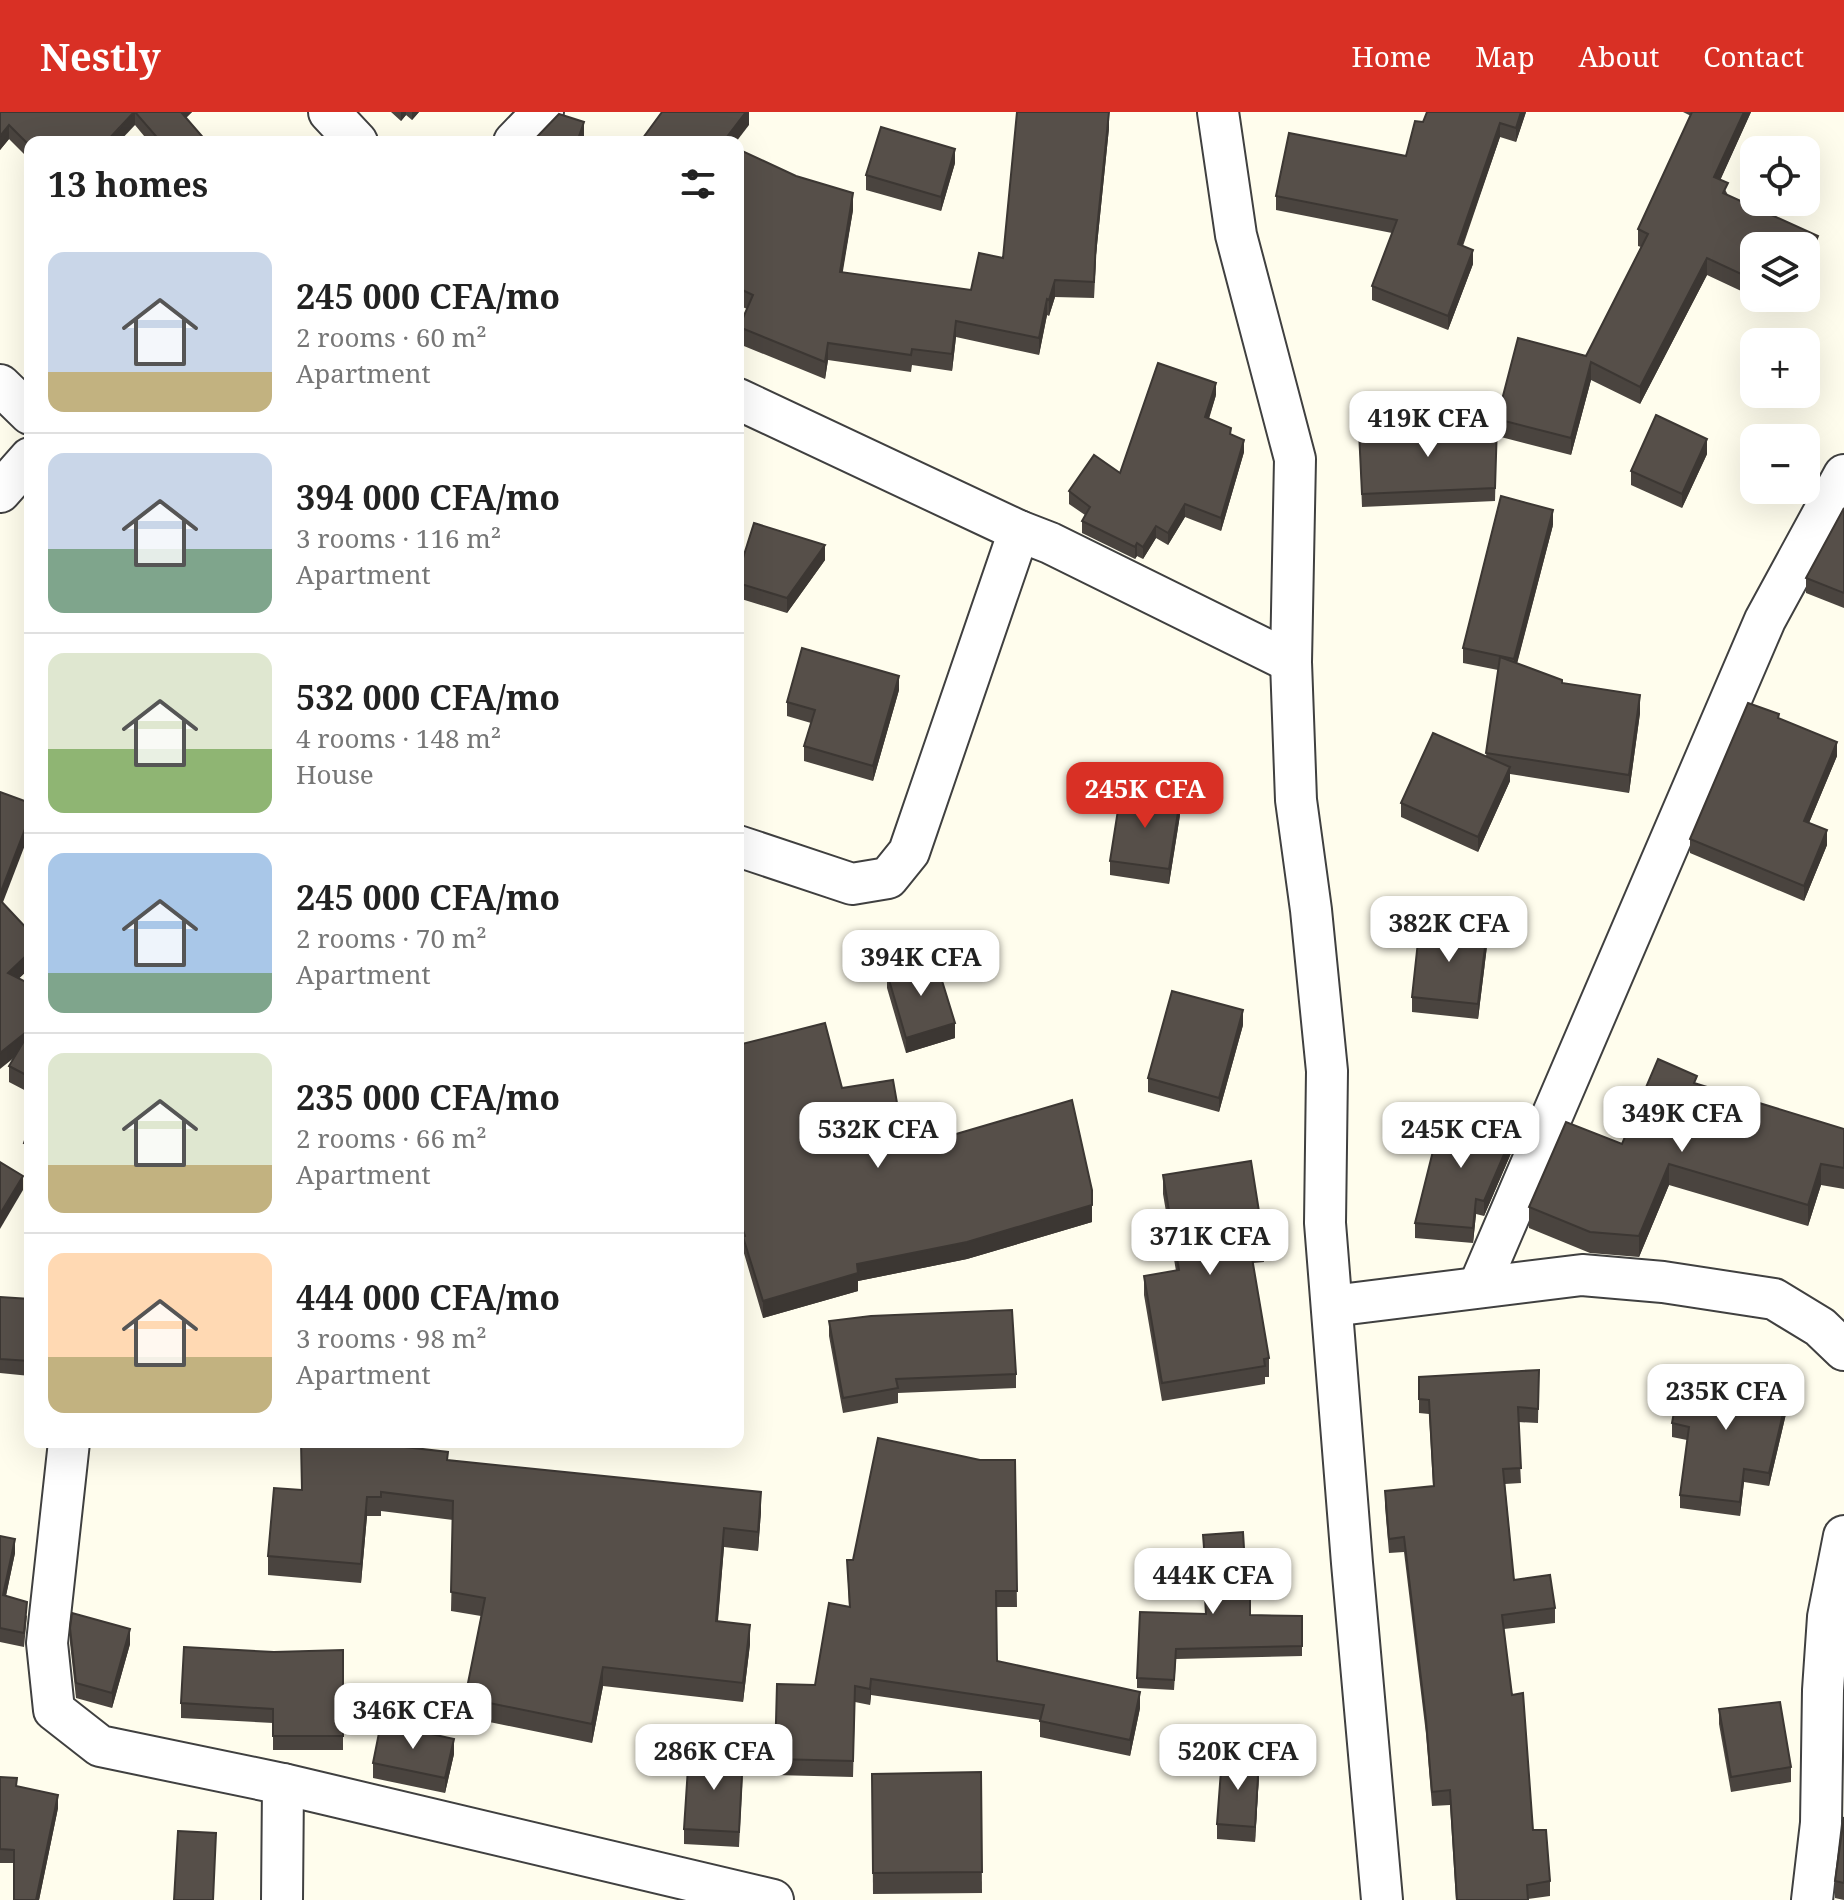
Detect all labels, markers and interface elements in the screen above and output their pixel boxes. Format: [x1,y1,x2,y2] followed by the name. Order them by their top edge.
[40,30,161,82] text: Nestly
[1352,37,1431,75] text: Home
[1475,37,1535,75] text: Map
[1579,37,1659,75] text: About
[1703,37,1804,75] text: Contact
[1740,136,1820,504] map controls
[1740,136,1820,216] button: locate
[48,161,208,207] text: 13 homes
[676,162,720,206] icon: filters
[1740,232,1820,312] button: layers
[296,273,560,319] text: 245 000 CFA/mo
[112,284,208,380] icon: home
[296,319,487,355] text: 2 rooms · 60 m²
[1740,328,1820,408] button: +
[296,355,431,391] text: Apartment
[1345,391,1511,459] pin: 419K CFA
[1367,399,1489,435] text: 419K CFA
[1740,424,1820,504] button: −
[296,474,560,520] text: 394 000 CFA/mo
[112,485,208,581] icon: home
[296,520,501,556] text: 3 rooms · 116 m²
[296,556,431,592] text: Apartment
[296,674,560,720] text: 532 000 CFA/mo
[112,685,208,781] icon: home
[296,720,501,756] text: 4 rooms · 148 m²
[296,756,374,792] text: House
[1062,762,1228,830] pin: 245K CFA
[1084,770,1206,806] text: 245K CFA
[296,874,560,920] text: 245 000 CFA/mo
[112,885,208,981] icon: home
[1366,896,1532,964] pin: 382K CFA
[1388,904,1510,940] text: 382K CFA
[296,920,487,956] text: 2 rooms · 70 m²
[838,930,1004,998] pin: 394K CFA
[860,938,982,974] text: 394K CFA
[296,956,431,992] text: Apartment
[296,1074,560,1120] text: 235 000 CFA/mo
[112,1085,208,1181] icon: home
[1599,1086,1765,1154] pin: 349K CFA
[1621,1094,1743,1130] text: 349K CFA
[795,1102,961,1170] pin: 532K CFA
[1378,1102,1544,1170] pin: 245K CFA
[817,1110,939,1146] text: 532K CFA
[1400,1110,1522,1146] text: 245K CFA
[296,1120,487,1156] text: 2 rooms · 66 m²
[296,1156,431,1192] text: Apartment
[1127,1209,1293,1277] pin: 371K CFA
[1149,1217,1271,1253] text: 371K CFA
[296,1274,560,1320] text: 444 000 CFA/mo
[112,1285,208,1381] icon: home
[296,1320,487,1356] text: 3 rooms · 98 m²
[296,1356,431,1392] text: Apartment
[1643,1364,1809,1432] pin: 235K CFA
[1665,1372,1787,1408] text: 235K CFA
[1130,1548,1296,1616] pin: 444K CFA
[1152,1556,1274,1592] text: 444K CFA
[330,1683,496,1751] pin: 346K CFA
[352,1691,474,1727] text: 346K CFA
[631,1724,797,1792] pin: 286K CFA
[1155,1724,1321,1792] pin: 520K CFA
[653,1732,775,1768] text: 286K CFA
[1177,1732,1299,1768] text: 520K CFA

